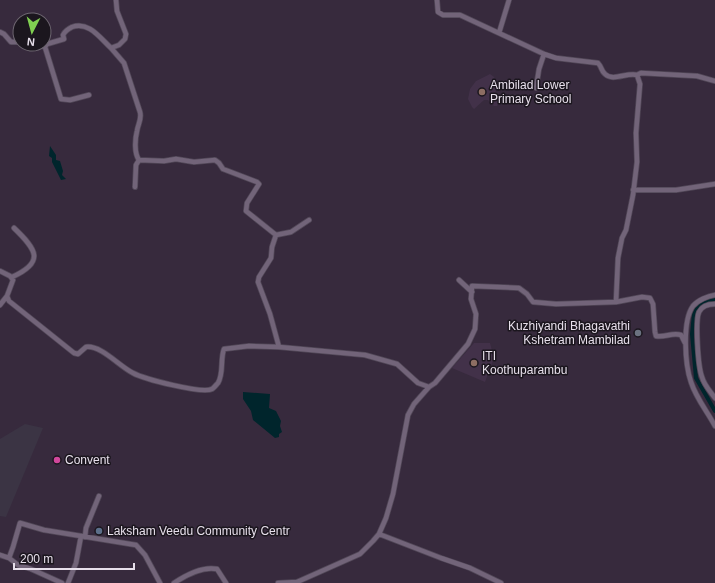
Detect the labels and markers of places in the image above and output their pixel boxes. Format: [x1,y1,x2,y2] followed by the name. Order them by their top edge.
[490,78,571,106] place label: Ambilad Lower Primary School
[477,87,487,97] marker: Ambilad Lower Primary School
[508,319,630,347] place label: Kuzhiyandi Bhagavathi Kshetram Mambilad
[633,328,643,338] marker: Kuzhiyandi Bhagavathi Kshetram Mambilad
[482,349,567,377] place label: ITI Koothuparambu
[469,358,479,368] marker: ITI Koothuparambu
[65,453,110,467] place label: Convent
[52,455,62,465] marker: Convent
[107,524,290,538] place label: Laksham Veedu Community Centr
[94,526,104,536] marker: Laksham Veedu Community Centr

